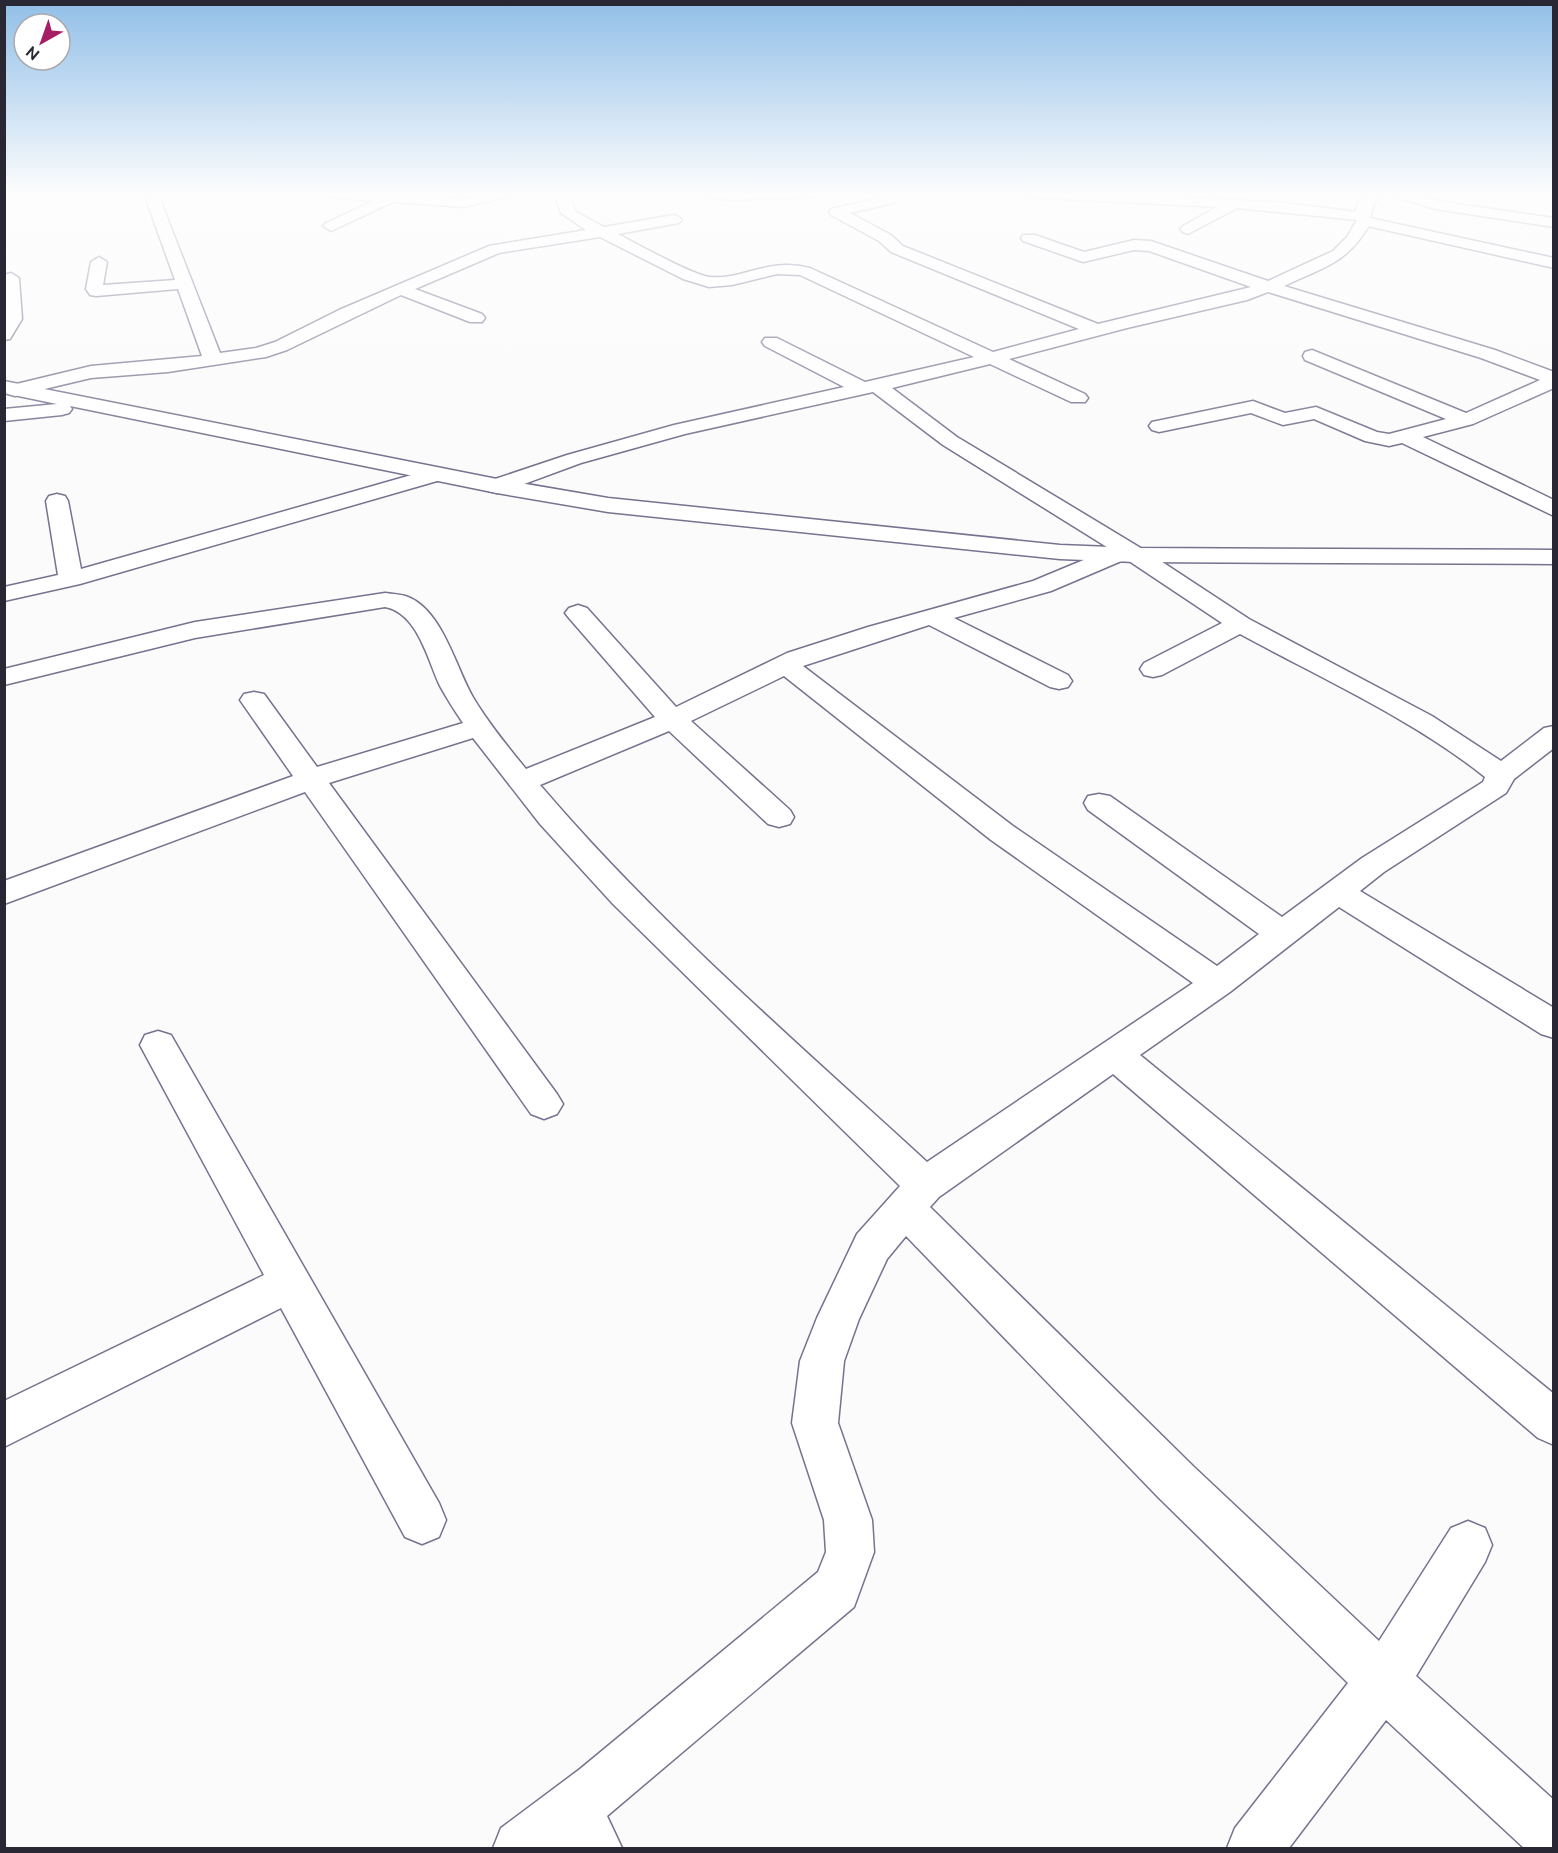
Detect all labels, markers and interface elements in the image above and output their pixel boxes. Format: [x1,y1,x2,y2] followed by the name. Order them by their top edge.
[12,12,72,72] north arrow
[22,43,43,64] text: N

